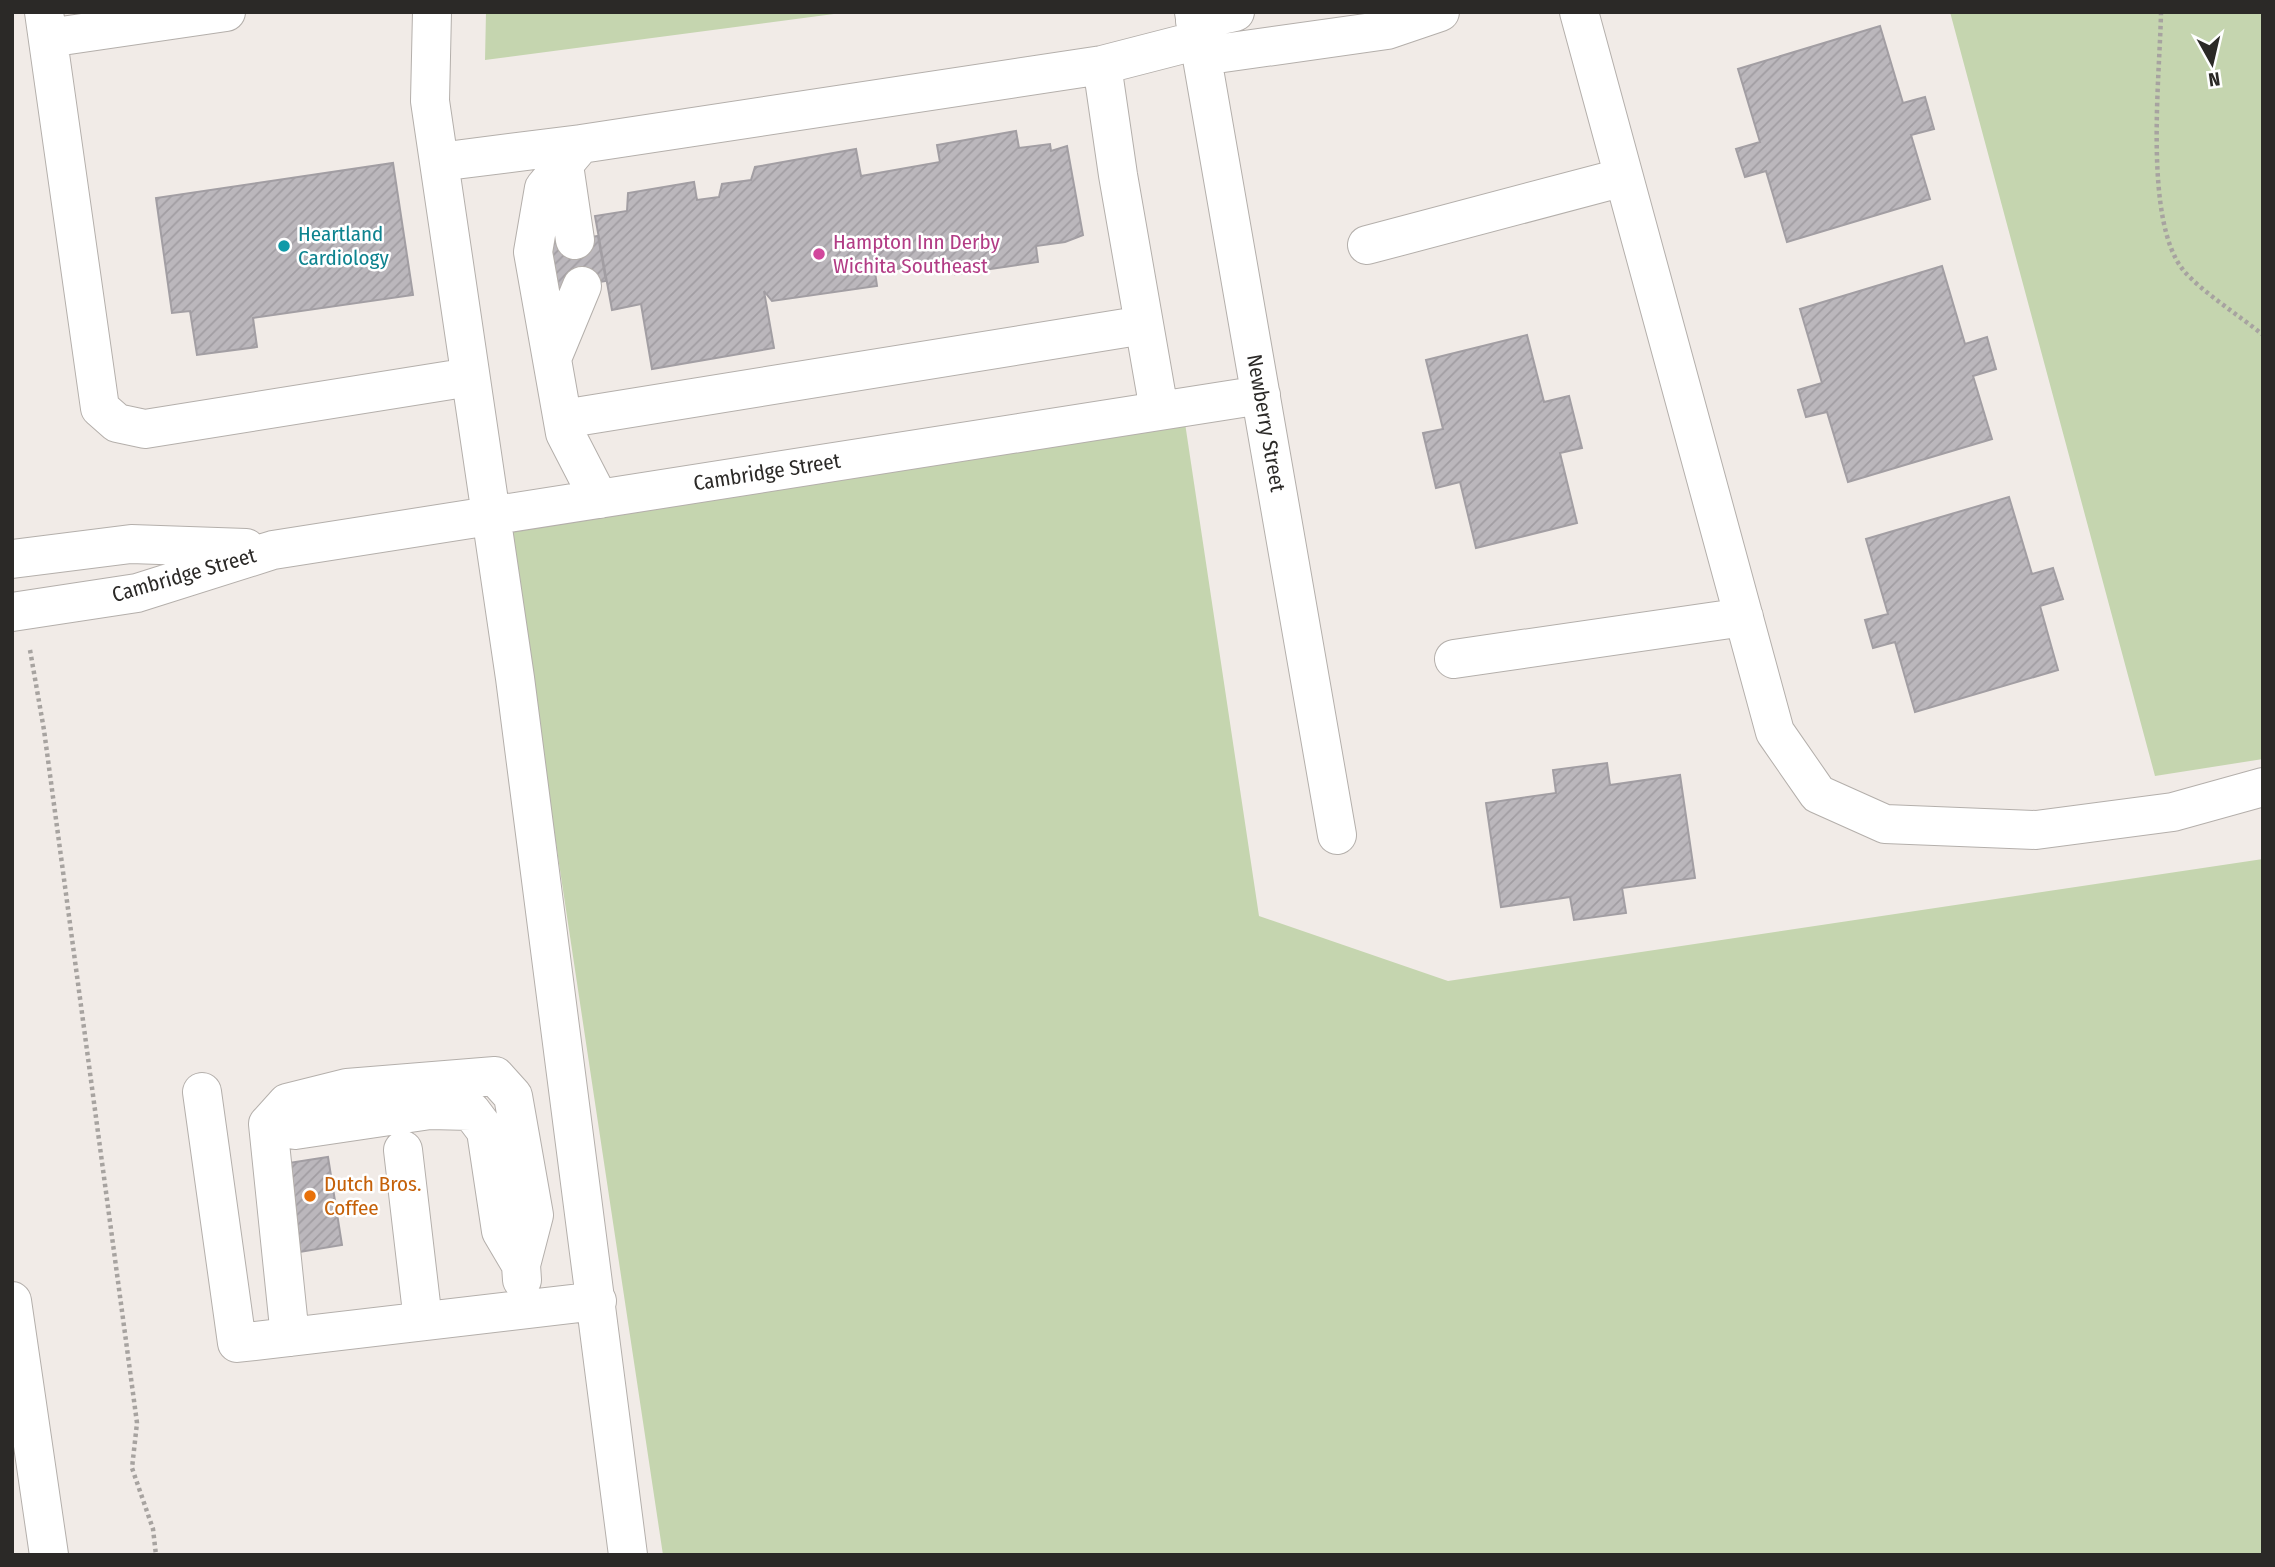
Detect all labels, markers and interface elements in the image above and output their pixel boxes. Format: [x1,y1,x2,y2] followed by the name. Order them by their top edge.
[2177,28,2247,98] north arrow
[2207,67,2222,92] text: N
[298,221,389,271] place label: Heartland Cardiology
[833,229,1000,279] place label: Hampton Inn Derby Wichita Southeast
[276,238,292,254] marker: Heartland Cardiology
[811,246,827,262] marker: Hampton Inn Derby Wichita Southeast
[1241,352,1291,494] street label: Newberry Street
[692,448,842,496] street label: Cambridge Street
[109,542,259,608] street label: Cambridge Street
[324,1171,421,1221] place label: Dutch Bros. Coffee
[302,1188,318,1204] marker: Dutch Bros. Coffee

